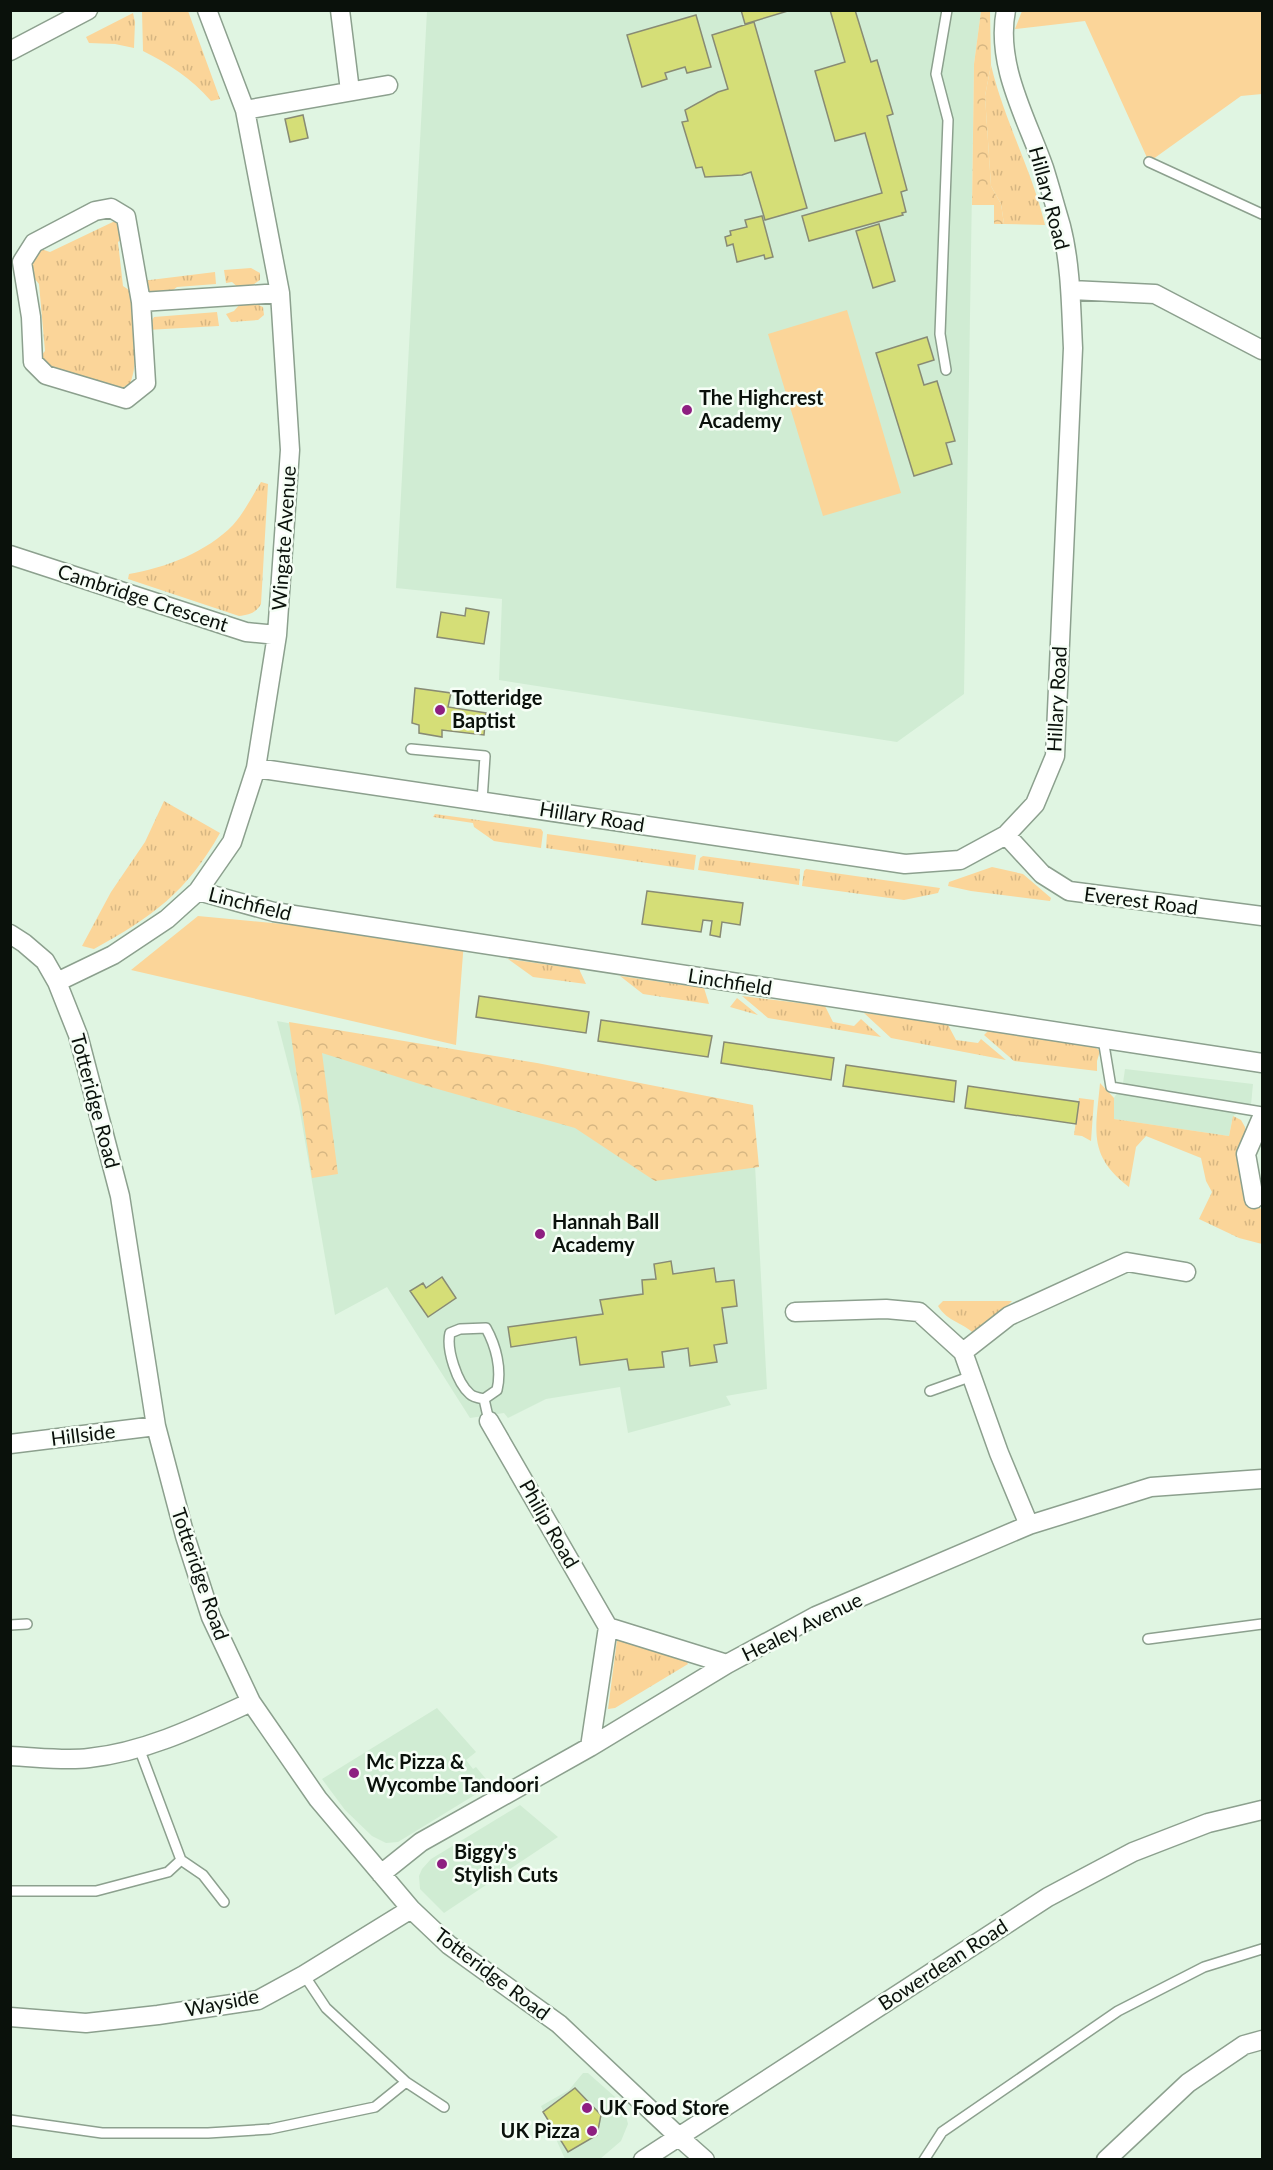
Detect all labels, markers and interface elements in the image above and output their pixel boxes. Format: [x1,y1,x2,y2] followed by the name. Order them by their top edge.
[1025,143,1075,252] street label: Hillary Road
[698,385,824,432] place label: The Highcrest Academy
[680,403,694,417] marker: The Highcrest Academy
[266,465,300,611] street label: Wingate Avenue
[55,558,232,636] street label: Cambridge Crescent
[1041,645,1071,752] street label: Hillary Road
[452,685,543,732] place label: Totteridge Baptist
[433,703,447,717] marker: Totteridge Baptist
[538,796,646,836] street label: Hillary Road
[206,881,294,925] street label: Linchfield
[1083,881,1199,919] street label: Everest Road
[686,963,774,999] street label: Linchfield
[66,1031,125,1171] street label: Totteridge Road
[551,1209,659,1256] place label: Hannah Ball Academy
[533,1227,547,1241] marker: Hannah Ball Academy
[49,1418,116,1450] street label: Hillside
[515,1475,585,1572] street label: Philip Road
[167,1504,235,1643] street label: Totteridge Road
[737,1587,866,1666] street label: Healey Avenue
[366,1749,539,1796] place label: Mc Pizza & Wycombe Tandoori
[347,1766,361,1780] marker: Mc Pizza & Wycombe Tandoori
[454,1839,558,1886] place label: Biggy's Stylish Cuts
[435,1857,449,1871] marker: Biggy's Stylish Cuts
[873,1913,1012,2015] street label: Bowerdean Road
[430,1922,555,2024] street label: Totteridge Road
[183,1983,261,2021] street label: Wayside
[599,2095,730,2119] place label: UK Food Store
[580,2101,594,2115] marker: UK Food Store
[501,2118,580,2142] place label: UK Pizza
[585,2124,599,2138] marker: UK Pizza

